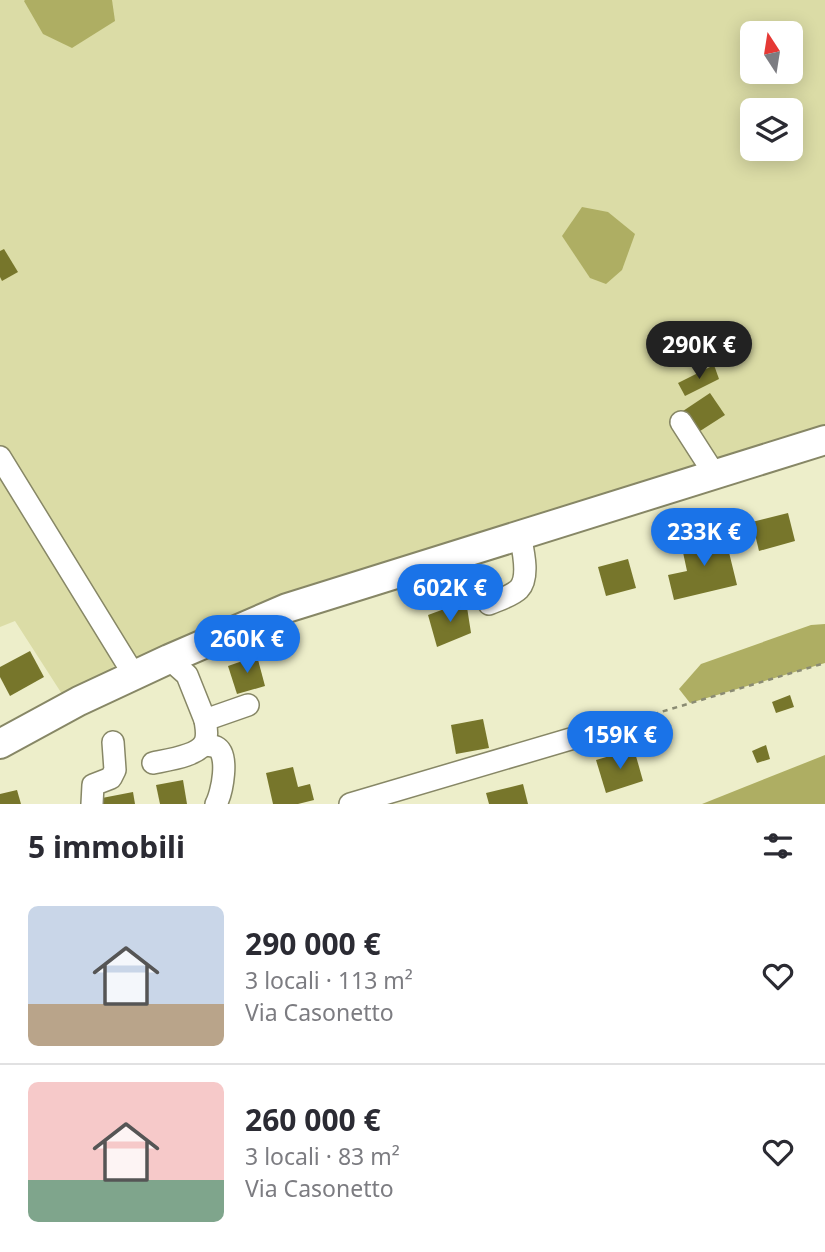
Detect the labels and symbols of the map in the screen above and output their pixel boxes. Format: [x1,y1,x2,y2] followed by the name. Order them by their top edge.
[740,21,803,84] north arrow
[642,322,756,381] pin: 290K €
[647,508,761,568] pin: 233K €
[393,564,507,624] pin: 602K €
[190,616,304,675] pin: 260K €
[563,712,677,771] pin: 159K €

